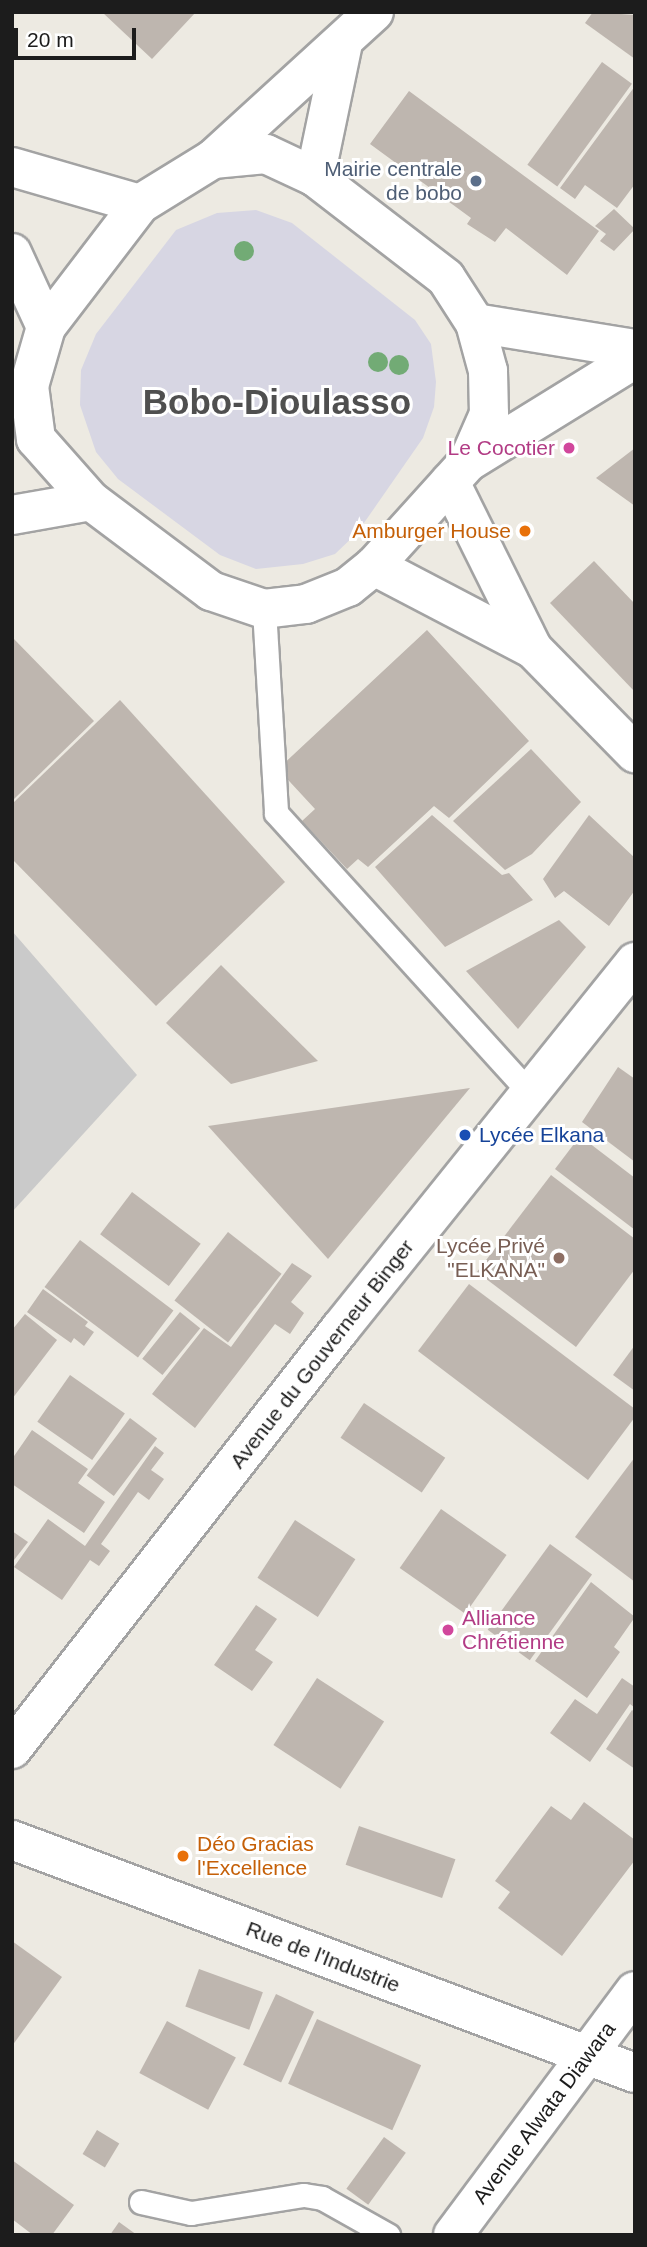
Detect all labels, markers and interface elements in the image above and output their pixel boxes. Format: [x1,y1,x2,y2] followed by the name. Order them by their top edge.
[18,14,140,58] scale bar
[27,28,74,51] text: 20 m
[324,156,462,206] place label: Mairie centrale de bobo
[468,173,484,189] marker: Mairie centrale de bobo
[143,381,411,423] district label: Bobo-Dioulasso
[448,435,555,461] place label: Le Cocotier
[561,440,577,456] marker: Le Cocotier
[352,518,511,544] place label: Amburger House
[517,523,533,539] marker: Amburger House
[479,1122,604,1148] place label: Lycée Elkana
[457,1127,473,1143] marker: Lycée Elkana
[436,1233,545,1283] place label: Lycée Privé "ELKANA"
[225,1235,419,1473] street label: Avenue du Gouverneur Binger
[551,1250,567,1266] marker: Lycée Privé "ELKANA"
[462,1605,565,1655] place label: Alliance Chrétienne
[440,1622,456,1638] marker: Alliance Chrétienne
[197,1831,314,1881] place label: Déo Gracias l'Excellence
[175,1848,191,1864] marker: Déo Gracias l'Excellence
[243,1916,403,1998] street label: Rue de l'Industrie
[467,2017,621,2209] street label: Avenue Alwata Diawara

